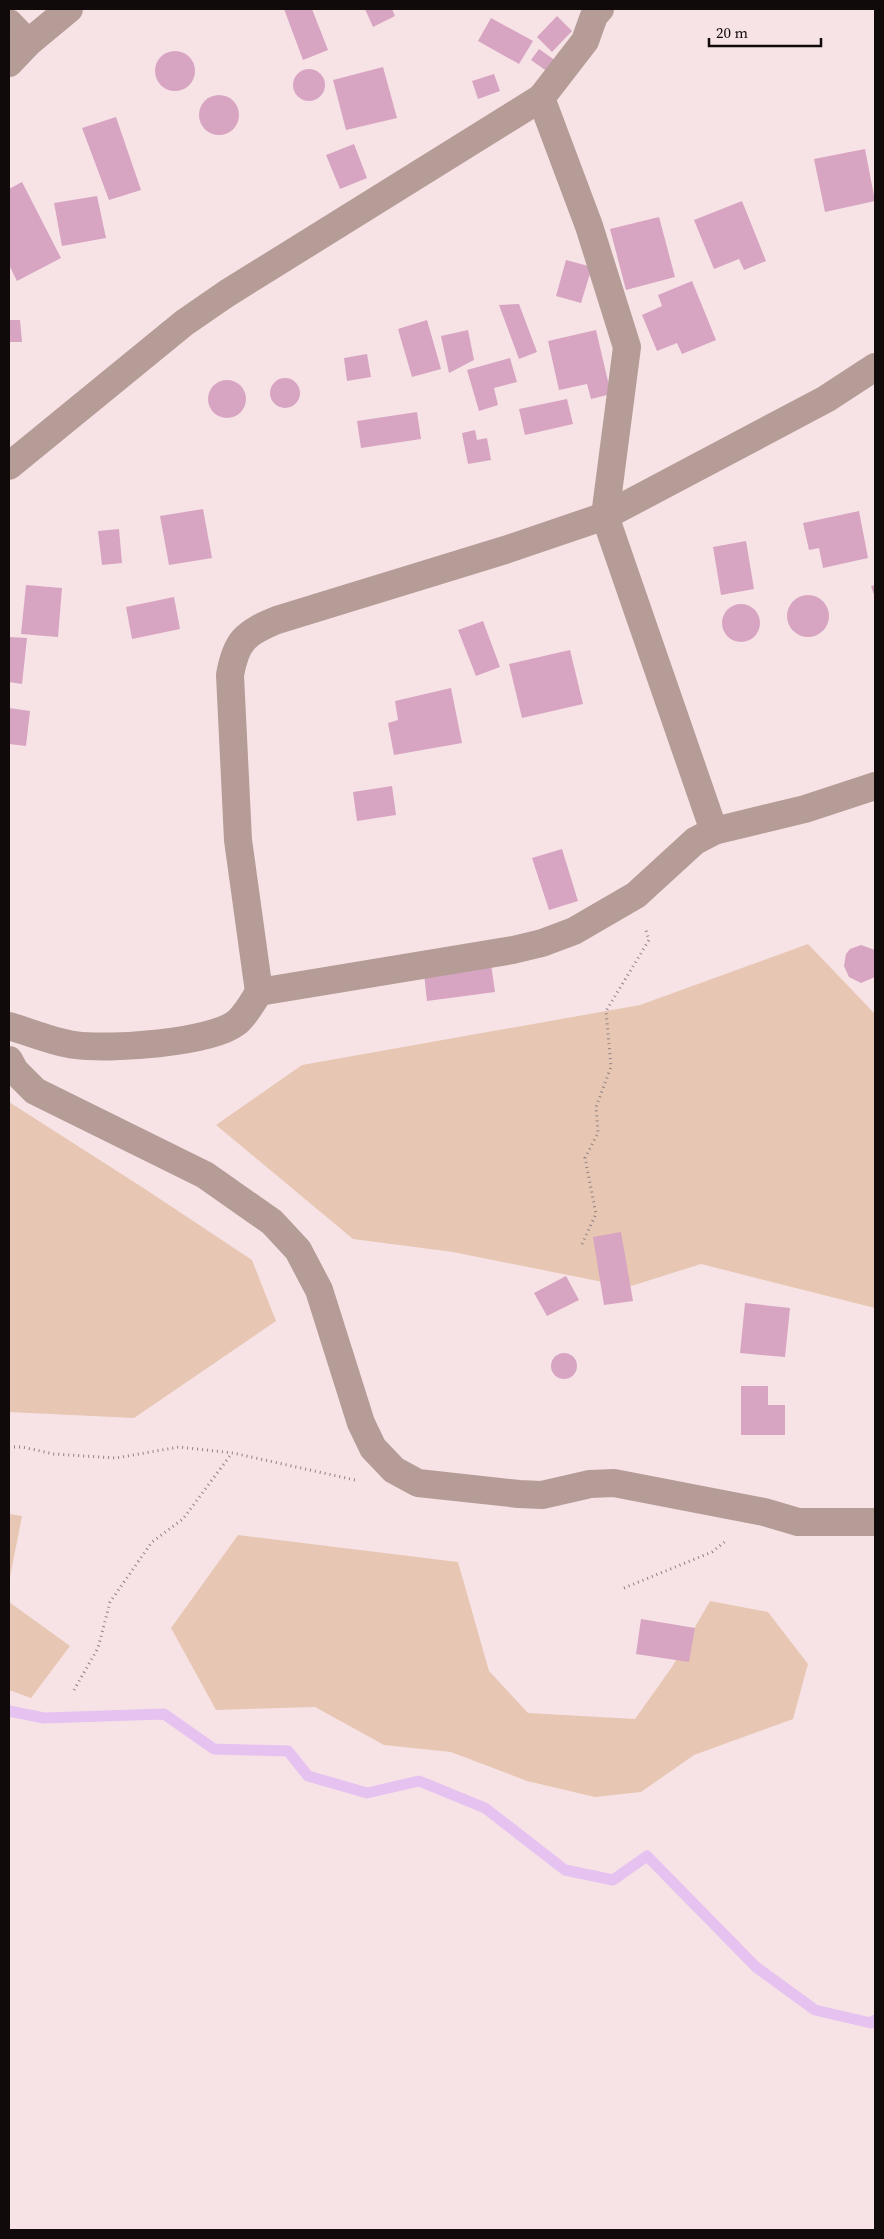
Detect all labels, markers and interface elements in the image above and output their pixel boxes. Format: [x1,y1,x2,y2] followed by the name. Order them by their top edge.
[709,15,822,47] scale bar
[716,22,748,43] text: 20 m

